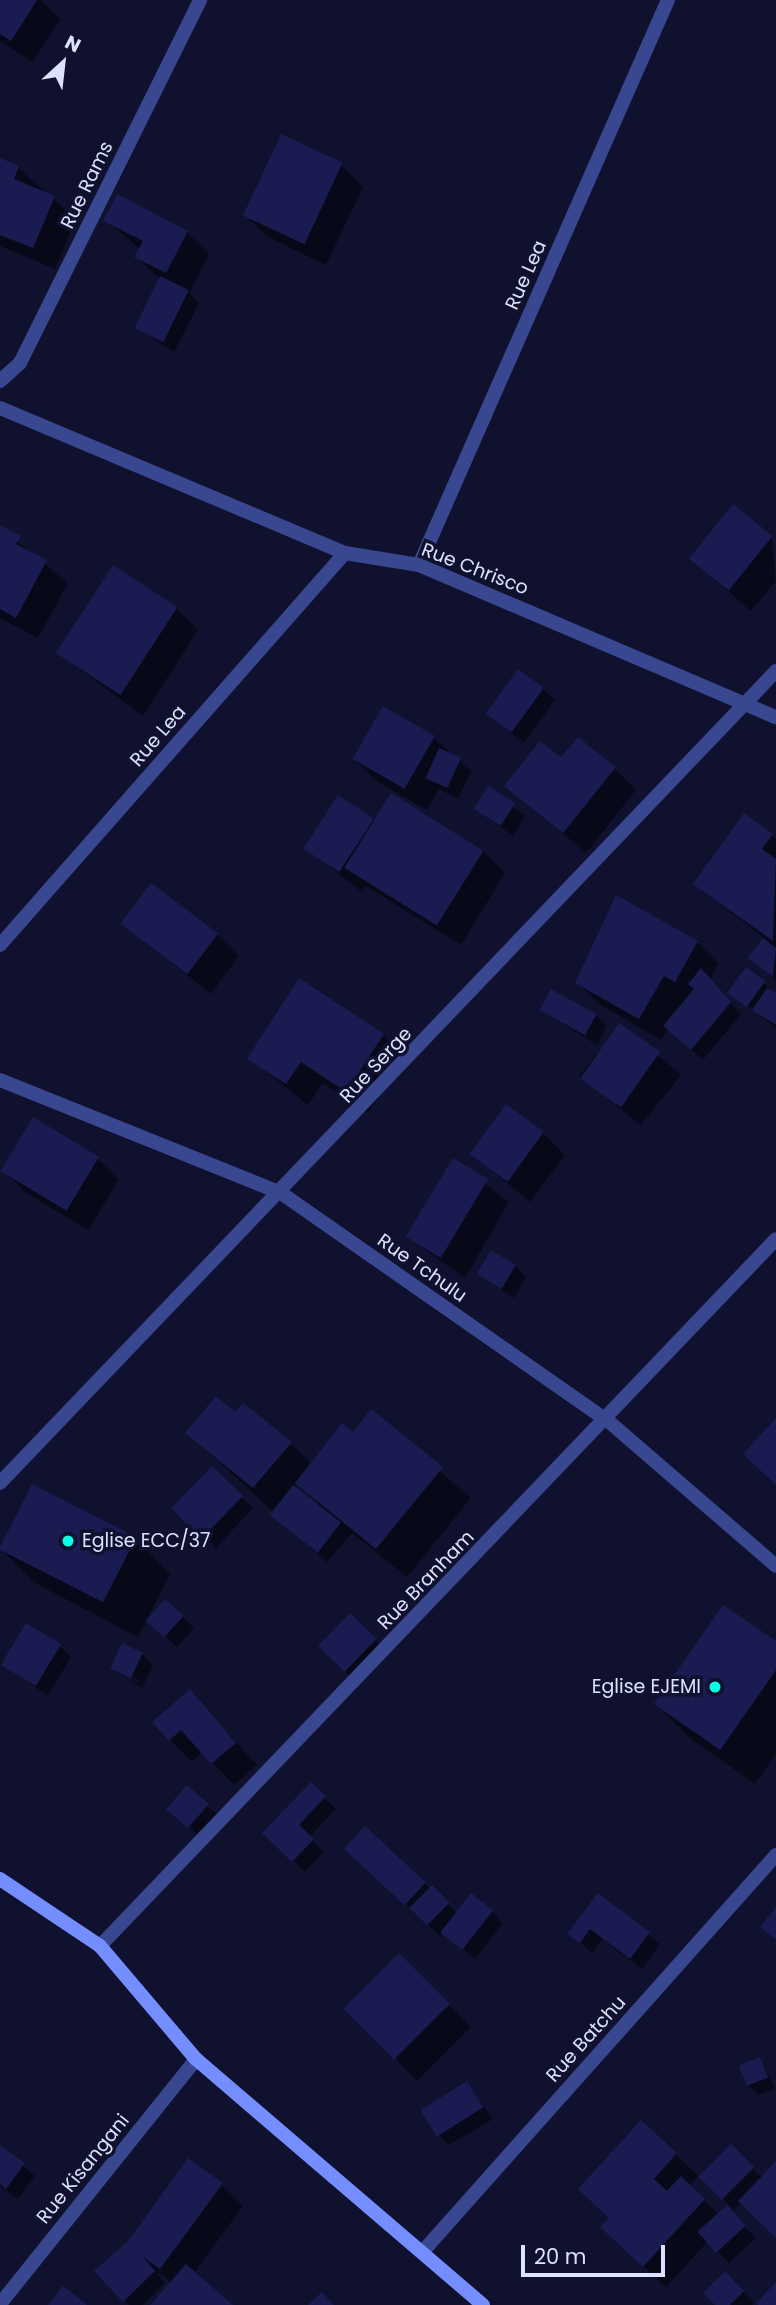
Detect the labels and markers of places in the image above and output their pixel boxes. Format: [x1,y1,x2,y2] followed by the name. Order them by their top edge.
[82,1530,210,1552] place label: Eglise ECC/37
[60,1533,76,1549] marker: Eglise ECC/37
[592,1676,701,1698] place label: Eglise EJEMI
[707,1679,723,1695] marker: Eglise EJEMI

